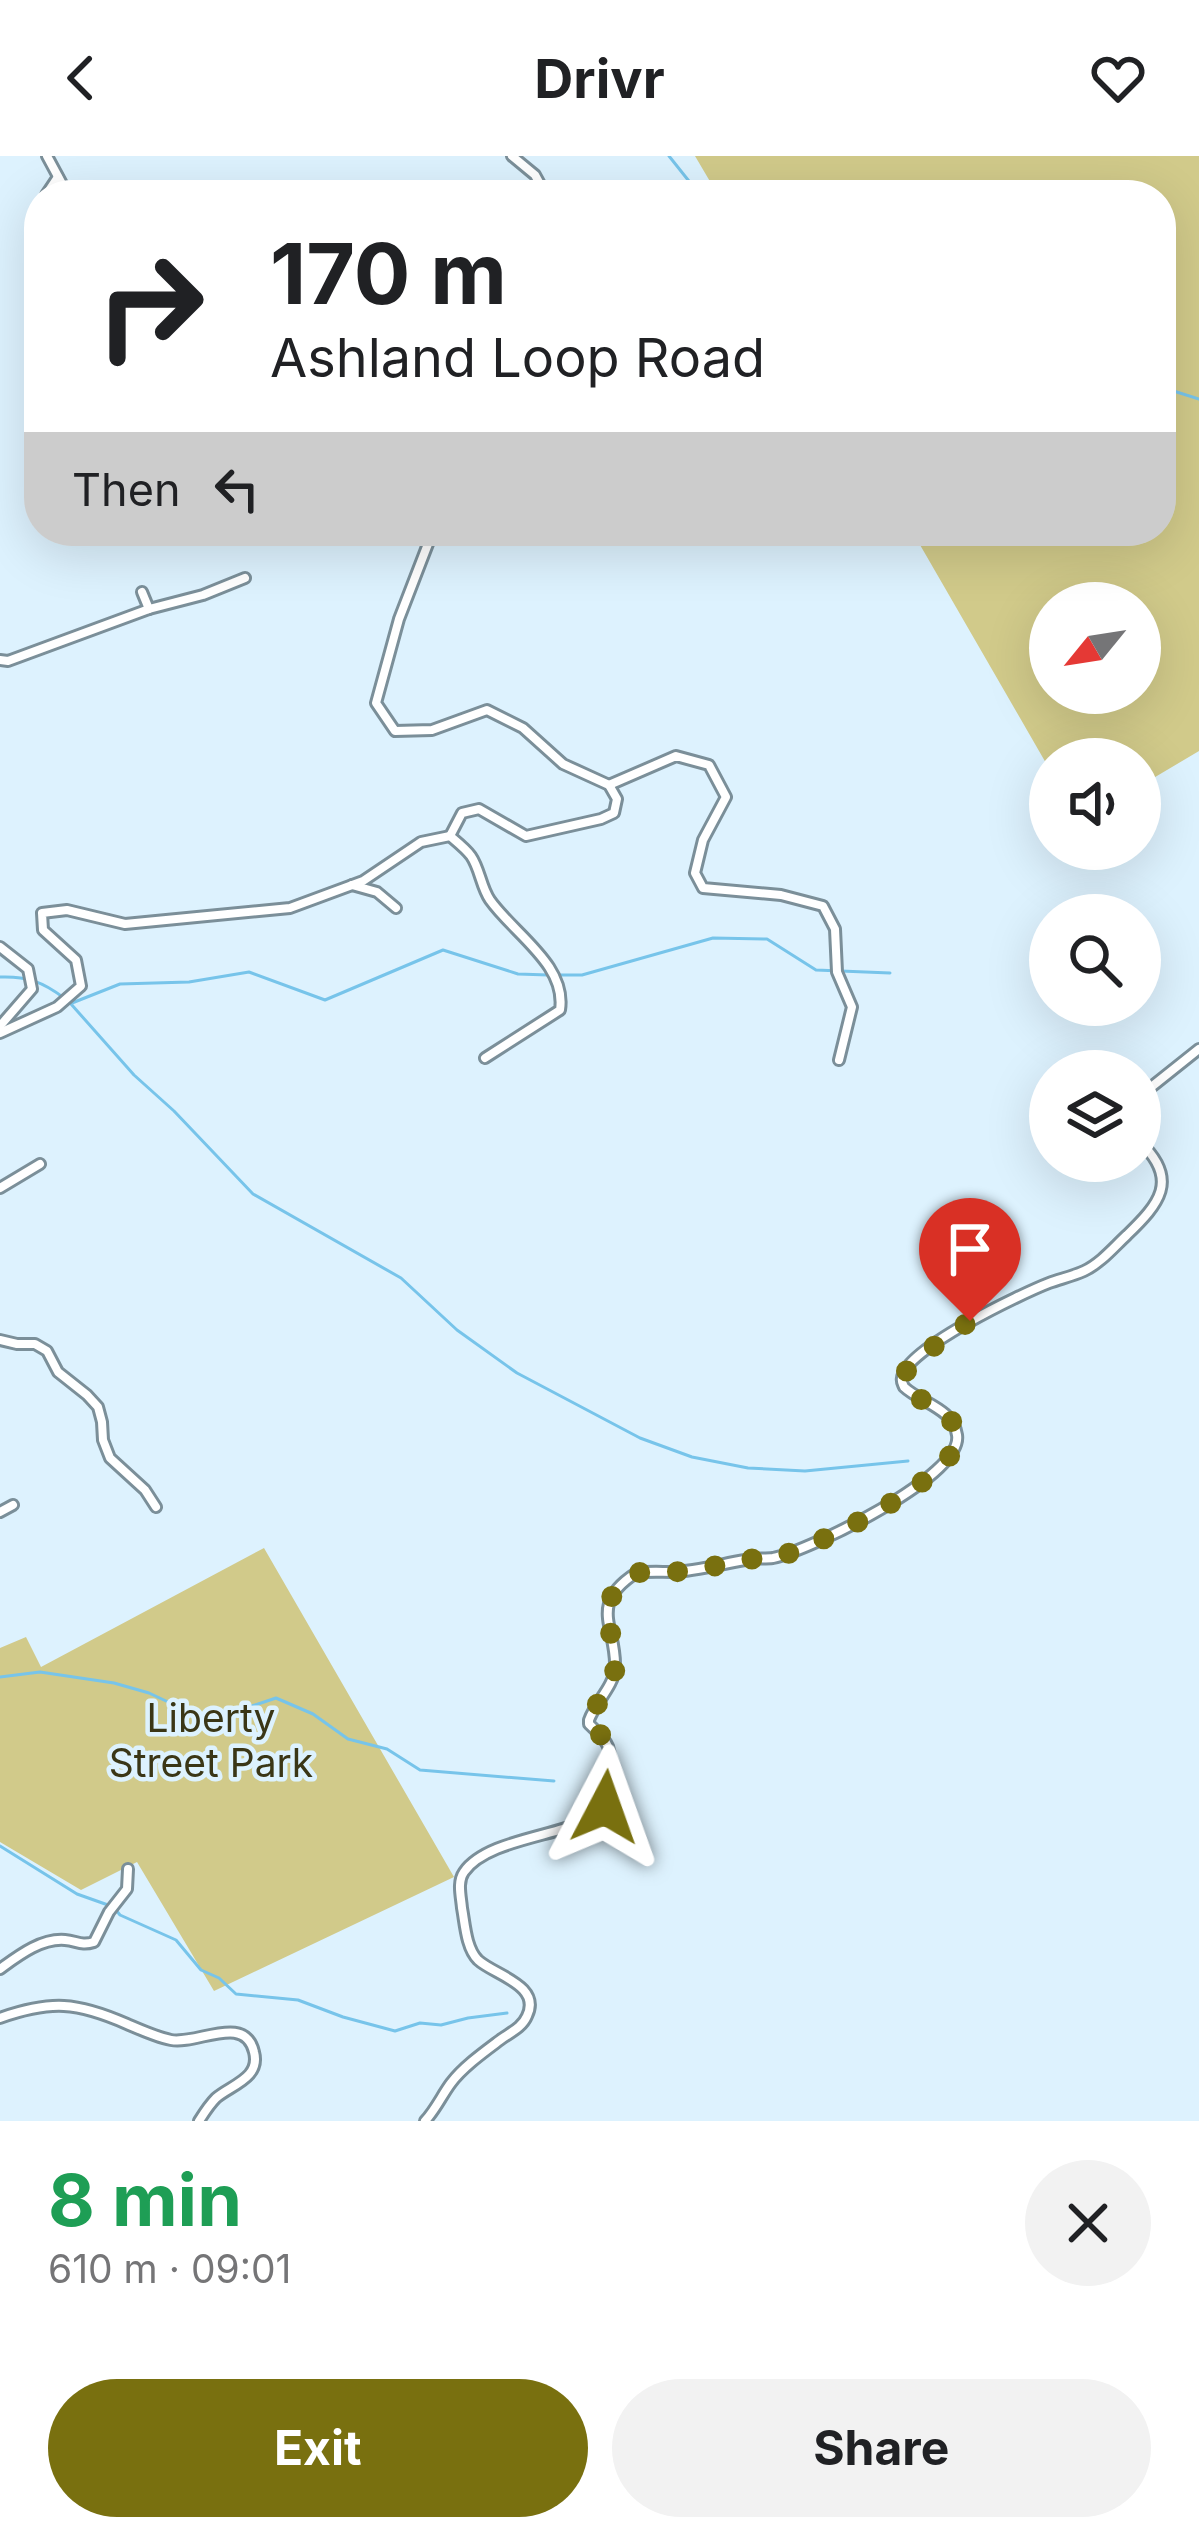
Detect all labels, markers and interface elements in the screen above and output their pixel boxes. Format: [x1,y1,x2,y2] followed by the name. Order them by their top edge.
[48,45,114,111] icon: back
[1085,45,1151,111] icon: heart
[534,46,665,111] text: Drivr
[270,223,507,324] text: 170 m
[72,228,228,384] icon: right
[270,325,765,390] text: Ashland Loop Road
[204,456,270,522] icon: left
[72,462,180,517] text: Then
[1029,582,1161,714] north arrow
[1029,582,1161,1182] map controls
[1029,738,1161,870] button: sound
[1029,894,1161,1026] button: search
[1029,1050,1161,1182] button: layers
[919,1198,1021,1321] pin
[937,1216,1003,1282] icon: arrive
[109,1694,313,1786] park label: Liberty Street Park
[542,1744,668,1870] position arrow
[48,2156,242,2243] text: 8 min
[1025,2160,1151,2286] button: close
[48,2245,291,2292] text: 610 m · 09:01
[48,2379,588,2517] button: Exit
[612,2379,1151,2517] button: Share

